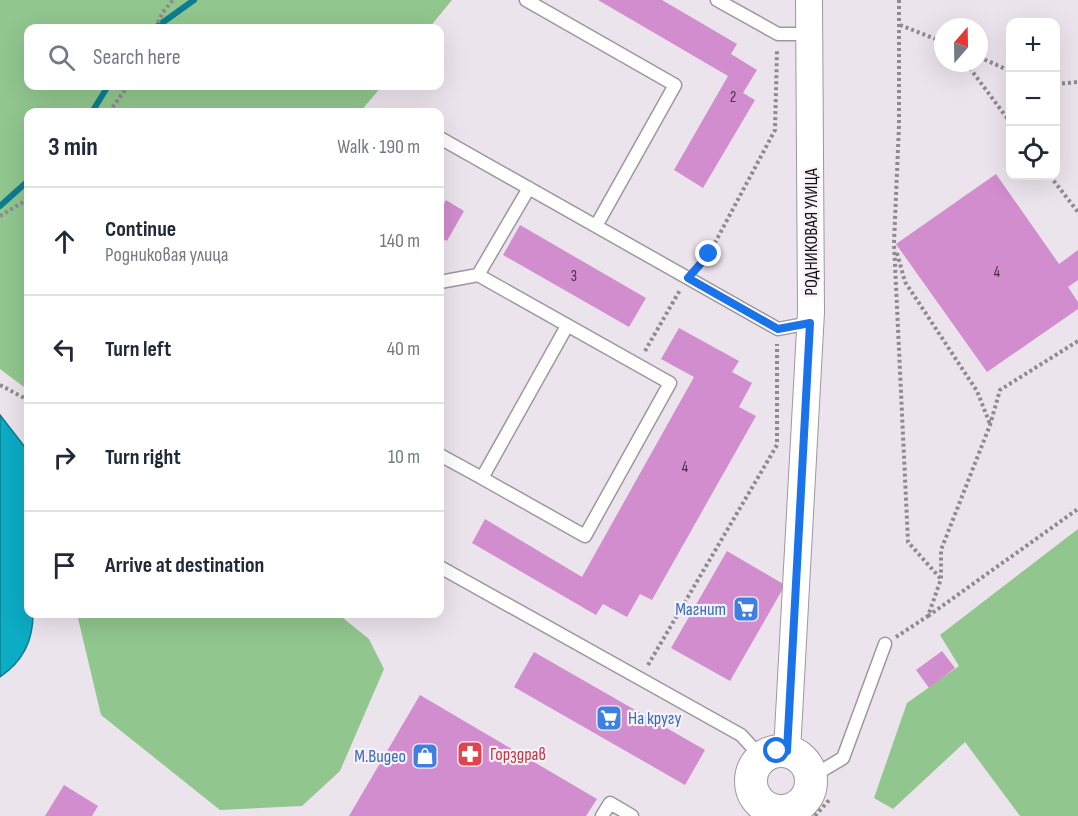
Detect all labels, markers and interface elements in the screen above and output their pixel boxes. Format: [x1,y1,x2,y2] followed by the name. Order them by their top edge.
[934,18,988,72] north arrow
[1006,18,1060,180] map controls
[1006,18,1060,72] button: +
[24,24,444,90] search box
[45,41,78,74] icon: search
[93,44,180,71] text: Search here
[1006,72,1060,126] button: −
[730,88,736,107] house number: 2
[1006,126,1060,180] button: locate
[48,132,98,163] text: 3 min
[337,135,420,159] text: Walk · 190 m
[801,168,822,296] street label: РОДНИКОВАЯ УЛИЦА
[105,216,176,243] text: Continue
[48,225,81,258] icon: ahead
[380,229,420,253] text: 140 m
[695,240,721,266] route end
[105,243,228,267] text: Родниковая улица
[994,263,1000,282] house number: 4
[571,267,577,286] house number: 3
[48,333,81,366] icon: left
[105,336,171,363] text: Turn left
[387,337,420,361] text: 40 m
[48,441,81,474] icon: right
[105,444,181,471] text: Turn right
[388,445,420,469] text: 10 m
[682,458,688,477] house number: 4
[48,549,81,582] icon: arrive
[105,552,264,579] text: Arrive at destination
[731,594,761,624] supermarket icon: Магнит
[675,599,726,620] place label: Магнит
[594,703,624,733] supermarket icon: На кругу
[628,708,681,729] place label: На кругу
[763,737,789,763] route start
[455,739,485,769] pharmacy icon: Горздрав
[410,741,440,771] shop icon: М.Видео
[490,744,546,765] place label: Горздрав
[354,746,406,767] place label: М.Видео

